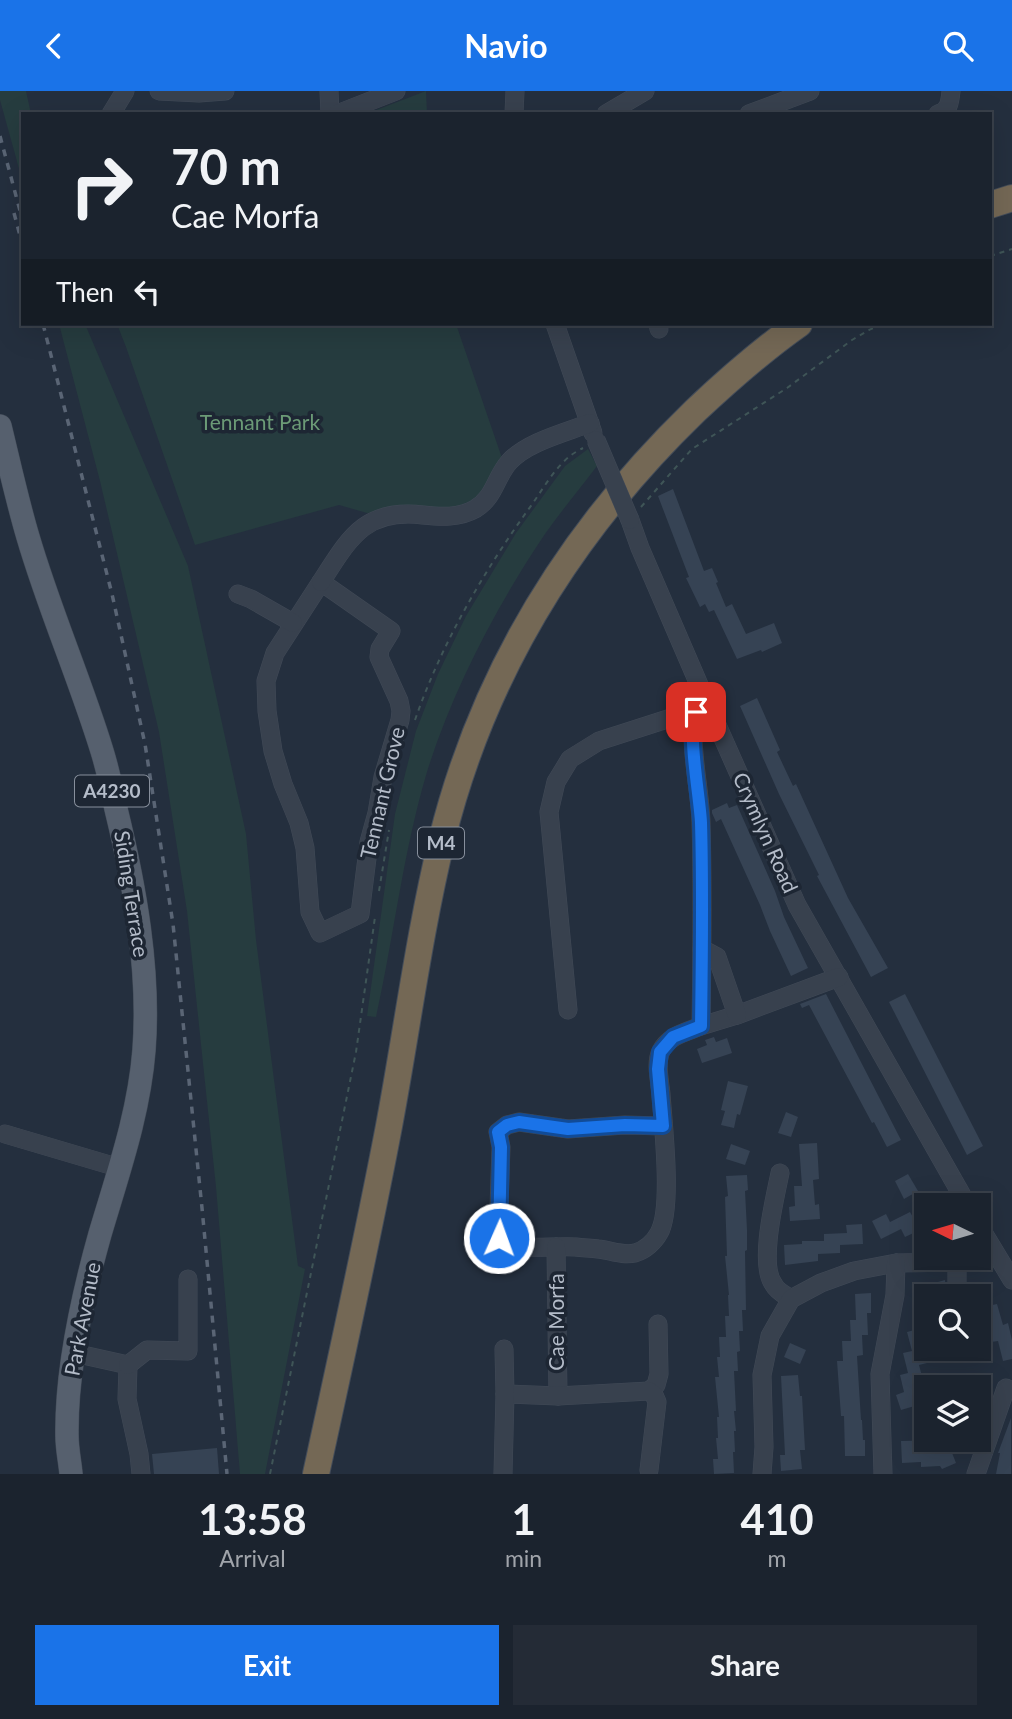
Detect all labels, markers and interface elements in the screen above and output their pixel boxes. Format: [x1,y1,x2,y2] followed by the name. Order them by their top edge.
[464,26,548,65] text: Navio
[35,27,73,65] icon: back
[939,27,977,65] icon: search
[171,137,281,195] text: 70 m
[56,140,147,231] icon: right
[171,196,319,235] text: Cae Morfa
[128,273,166,311] icon: left
[56,276,114,308] text: Then
[200,409,320,434] park label: Tennant Park
[666,682,726,742] pin
[677,693,715,731] icon: arrive
[354,724,409,861] street label: Tennant Grove
[729,768,804,896] street label: Crymlyn Road
[75,775,149,807] road number: A4230
[418,827,464,859] road number: M4
[110,829,155,959] street label: Siding Terrace
[914,1193,990,1271] north arrow
[914,1193,991,1452] map controls
[462,1201,536,1275] position arrow
[58,1260,105,1378] street label: Park Avenue
[543,1273,568,1371] street label: Cae Morfa
[914,1284,991,1361] button: search
[914,1375,991,1452] button: layers
[198,1494,307,1544] text: 13:58
[511,1494,536,1544] text: 1
[741,1494,814,1544] text: 410
[219,1544,286,1572] text: Arrival
[505,1544,542,1572] text: min
[768,1544,787,1572] text: m
[35,1625,499,1705] button: Exit
[513,1625,977,1705] button: Share

